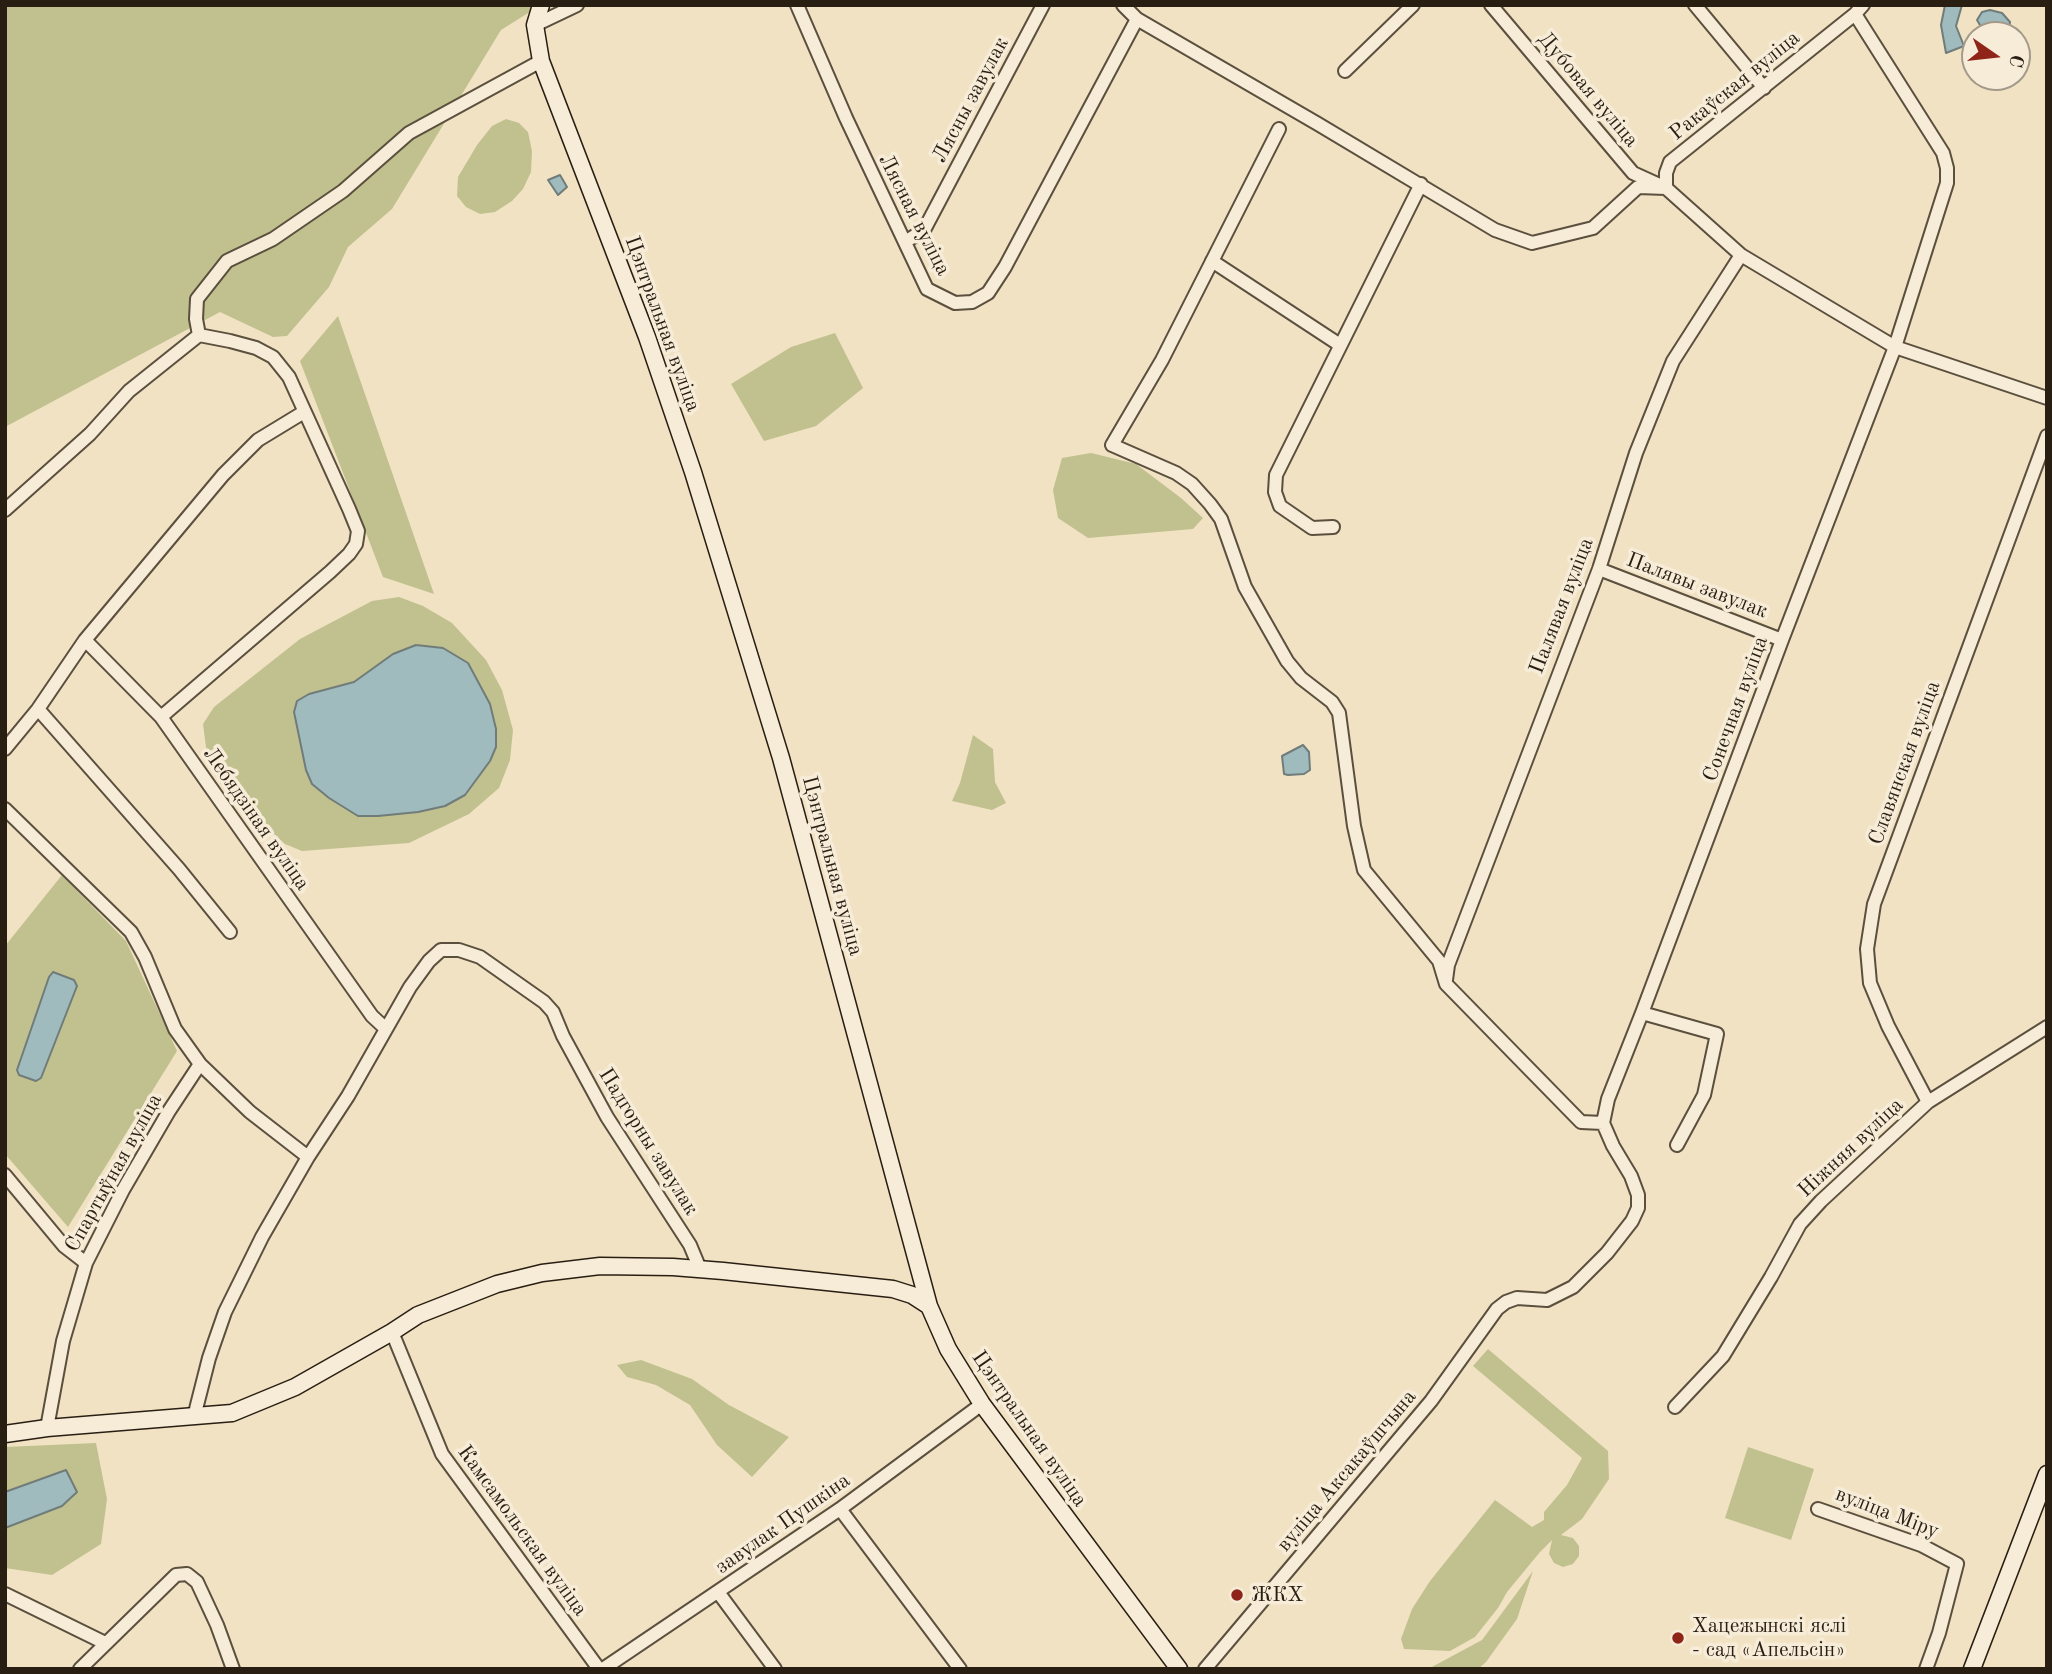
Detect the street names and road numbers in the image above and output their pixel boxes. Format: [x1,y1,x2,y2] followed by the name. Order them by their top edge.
[1665,26,1805,146] street label: Ракаўская вуліца
[1532,27,1644,153] street label: Дубовая вуліца
[927,33,1015,167] street label: Лясны завулак
[873,150,955,280] street label: Лясная вуліца
[619,233,705,415] street label: Цэнтральная вуліца
[1524,534,1600,678] street label: Палявая вуліца
[1623,547,1771,625] street label: Палявы завулак
[1698,633,1774,785] street label: Сонечная вуліца
[1864,678,1946,848] street label: Славянская вуліца
[197,742,315,896] street label: Лебядзіная вуліца
[796,773,868,959] street label: Цэнтральная вуліца
[593,1064,703,1220] street label: Падгорны завулак
[60,1089,168,1257] street label: Спартыўная вуліца
[1793,1093,1909,1203] street label: Ніжняя вуліца
[966,1346,1092,1512] street label: Цэнтральная вуліца
[1272,1385,1422,1557] street label: вуліца Аксакаўшчына
[451,1441,593,1621] street label: Камсамольская вуліца
[711,1468,855,1580] street label: завулак Пушкіна
[1832,1482,1942,1544] street label: вуліца Міру

